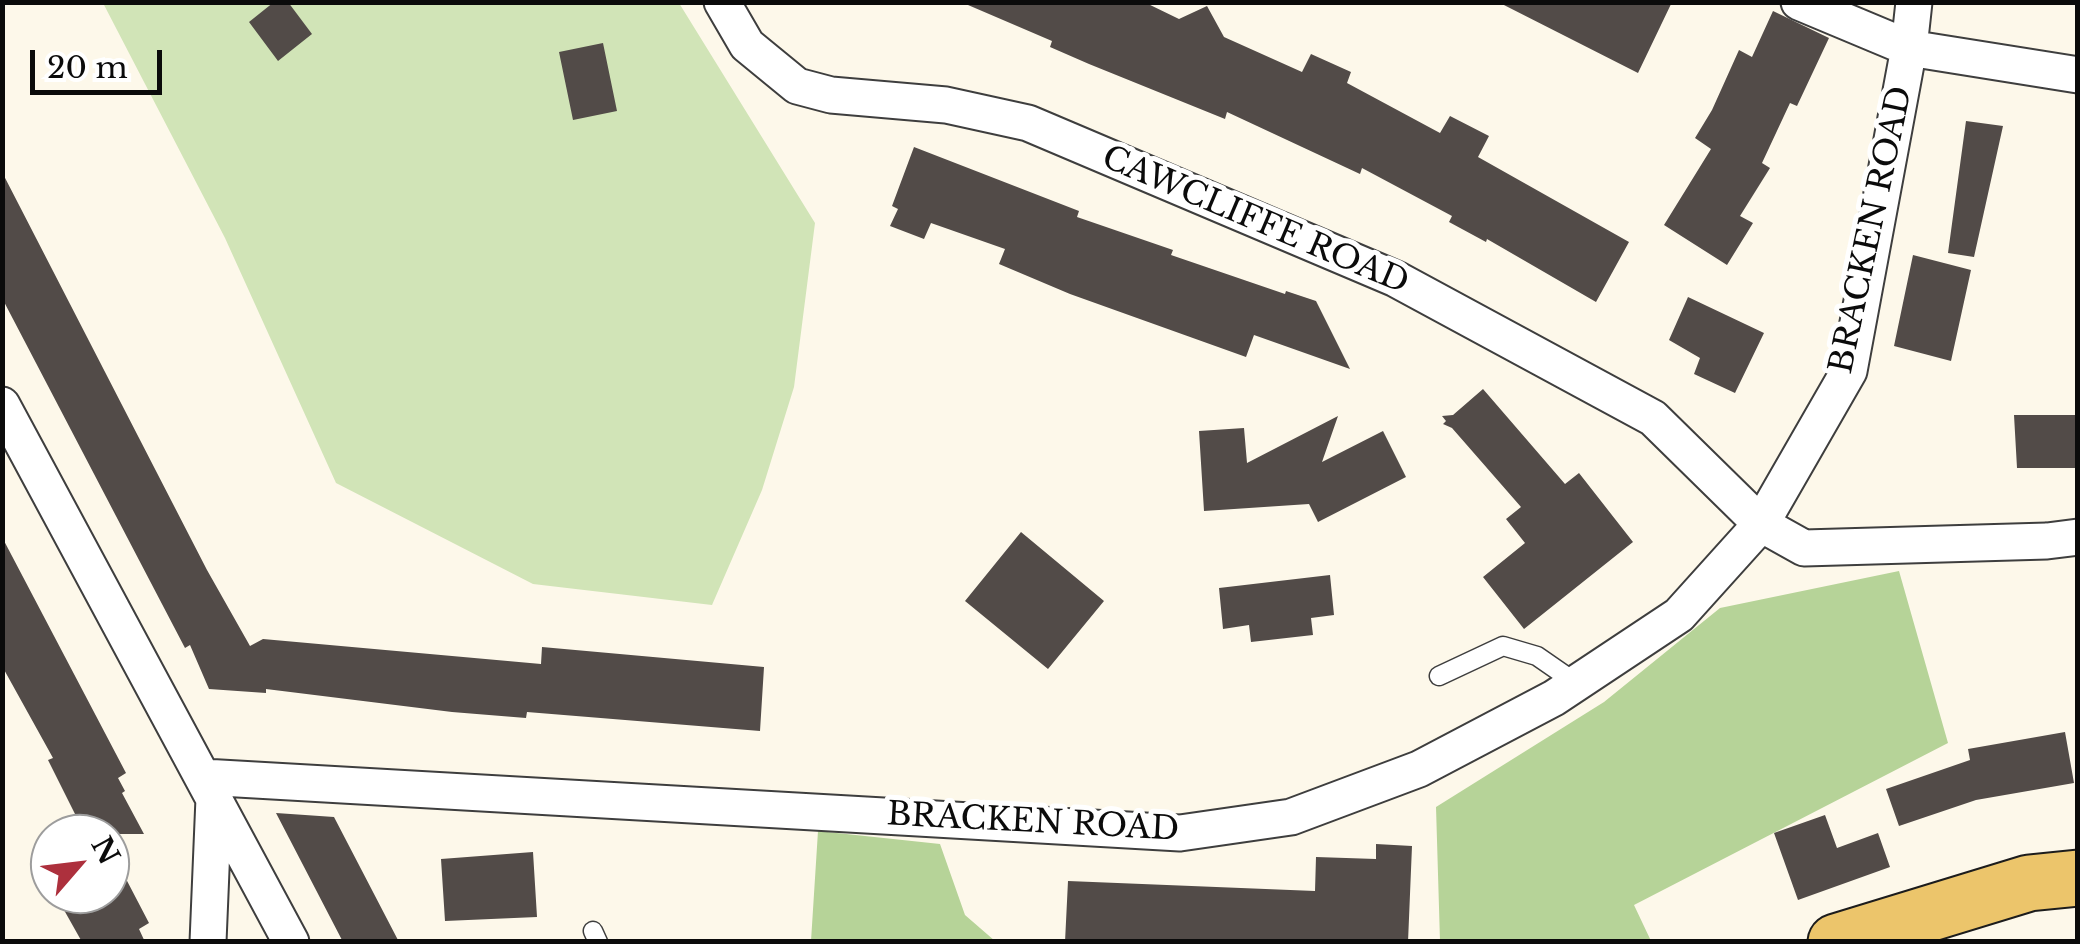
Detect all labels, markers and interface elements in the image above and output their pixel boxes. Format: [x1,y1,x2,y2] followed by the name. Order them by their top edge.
[35,30,168,92] scale bar
[47,49,128,86] text: 20 m
[1823,83,1921,377] street label: BRACKEN ROAD
[1096,139,1414,303] street label: CAWCLIFFE ROAD
[886,796,1180,850] street label: BRACKEN ROAD
[30,814,130,914] north arrow
[84,831,127,870] text: N

